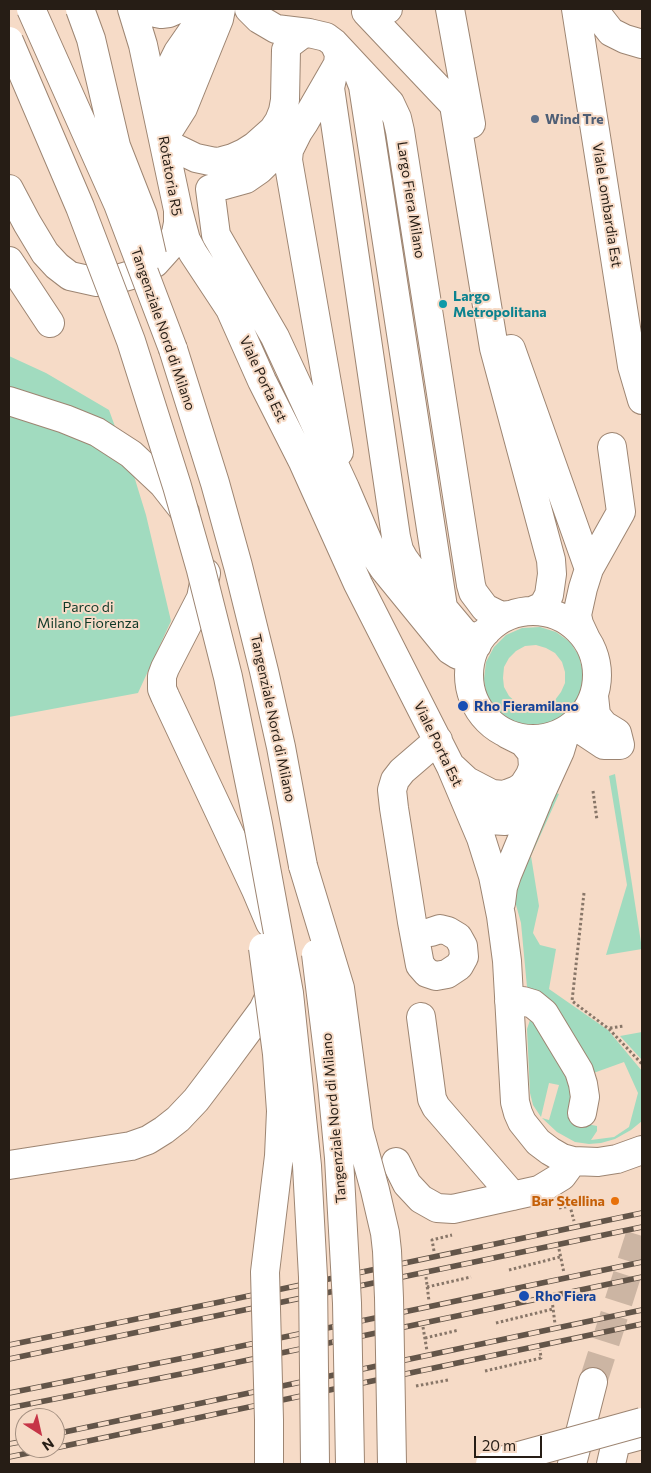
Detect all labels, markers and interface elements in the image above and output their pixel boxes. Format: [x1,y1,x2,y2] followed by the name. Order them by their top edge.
[545,111,604,127] place label: Wind Tre
[529,113,541,125] marker: Wind Tre
[155,135,185,217] street label: Rotatoria R5
[393,140,429,260] street label: Largo Fiera Milano
[589,142,625,268] street label: Viale Lombardia Est
[127,245,199,413] street label: Tangenziale Nord di Milano
[453,288,547,321] place label: Largo Metropolitana
[437,298,449,310] marker: Largo Metropolitana
[236,333,290,425] street label: Viale Porta Est
[37,599,139,632] park label: Parco di Milano Fiorenza
[247,633,299,803] street label: Tangenziale Nord di Milano
[474,698,579,714] place label: Rho Fieramilano
[410,699,466,789] street label: Viale Porta Est
[456,699,470,713] marker: Rho Fieramilano
[318,1032,350,1204] street label: Tangenziale Nord di Milano
[531,1193,605,1209] place label: Bar Stellina
[609,1195,621,1207] marker: Bar Stellina
[535,1288,596,1304] place label: Rho Fiera
[517,1289,531,1303] marker: Rho Fiera
[15,1408,65,1458] north arrow
[476,1426,544,1458] scale bar
[39,1435,57,1455] text: N
[482,1436,516,1454] text: 20 m

